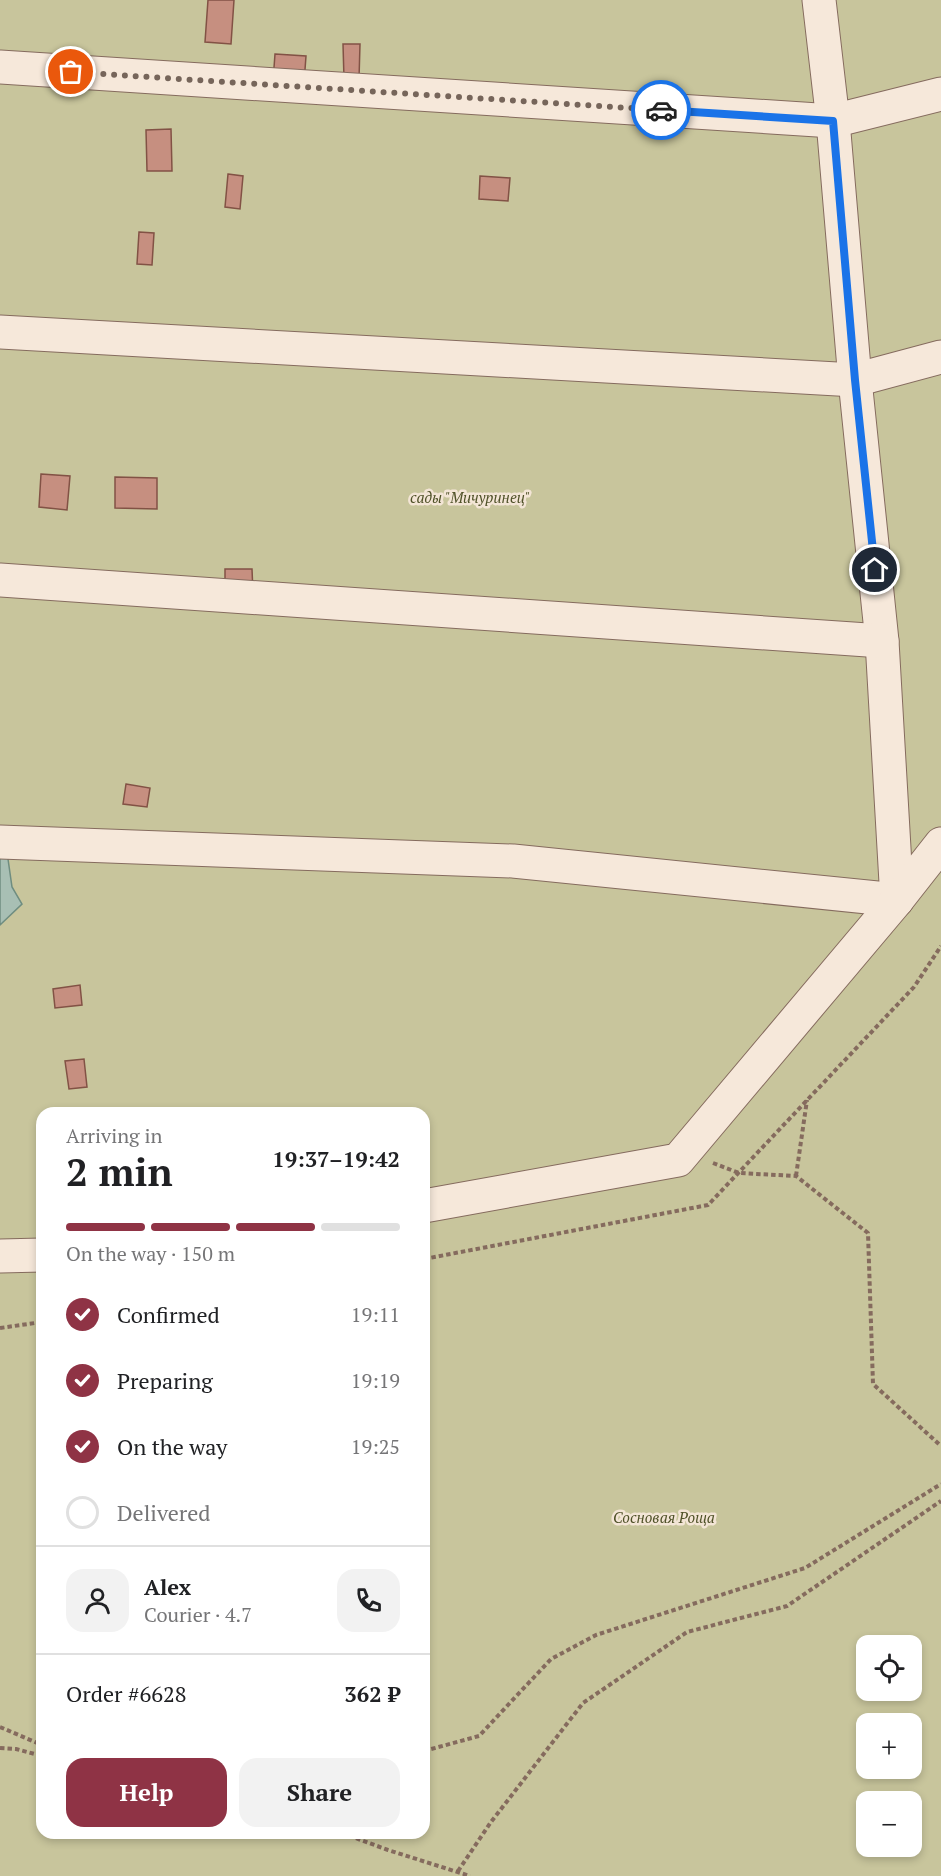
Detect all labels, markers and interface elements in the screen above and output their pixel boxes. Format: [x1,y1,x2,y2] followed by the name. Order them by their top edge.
[45,46,96,97] pin
[54,55,87,88] icon: bag
[631,80,691,140] courier
[645,94,678,127] icon: car
[410,487,530,507] park label: сады "Мичуринец"
[849,544,900,595] pin
[858,553,891,586] icon: home
[66,1122,162,1149] text: Arriving in
[272,1144,400,1173] text: 19:37–19:42
[66,1145,173,1197] text: 2 min
[66,1240,235,1267] text: On the way · 150 m
[66,1298,99,1331] icon: check
[117,1300,220,1329] text: Confirmed
[351,1301,400,1328] text: 19:11
[66,1364,99,1397] icon: check
[117,1366,213,1395] text: Preparing
[351,1367,400,1394] text: 19:19
[66,1430,99,1463] icon: check
[117,1432,227,1461] text: On the way
[351,1433,400,1460] text: 19:25
[117,1498,210,1527] text: Delivered
[613,1507,715,1527] park label: Сосновая Роща
[66,1569,129,1632] button: person
[337,1569,400,1632] button: phone
[144,1572,191,1601] text: Alex
[144,1601,252,1628] text: Courier · 4.7
[856,1635,922,1857] map controls
[856,1635,922,1701] button: locate
[66,1679,186,1708] text: Order #6628
[344,1679,400,1708] text: 362 ₽
[856,1713,922,1779] button: +
[66,1758,227,1827] button: Help
[239,1758,400,1827] button: Share
[856,1791,922,1857] button: −

